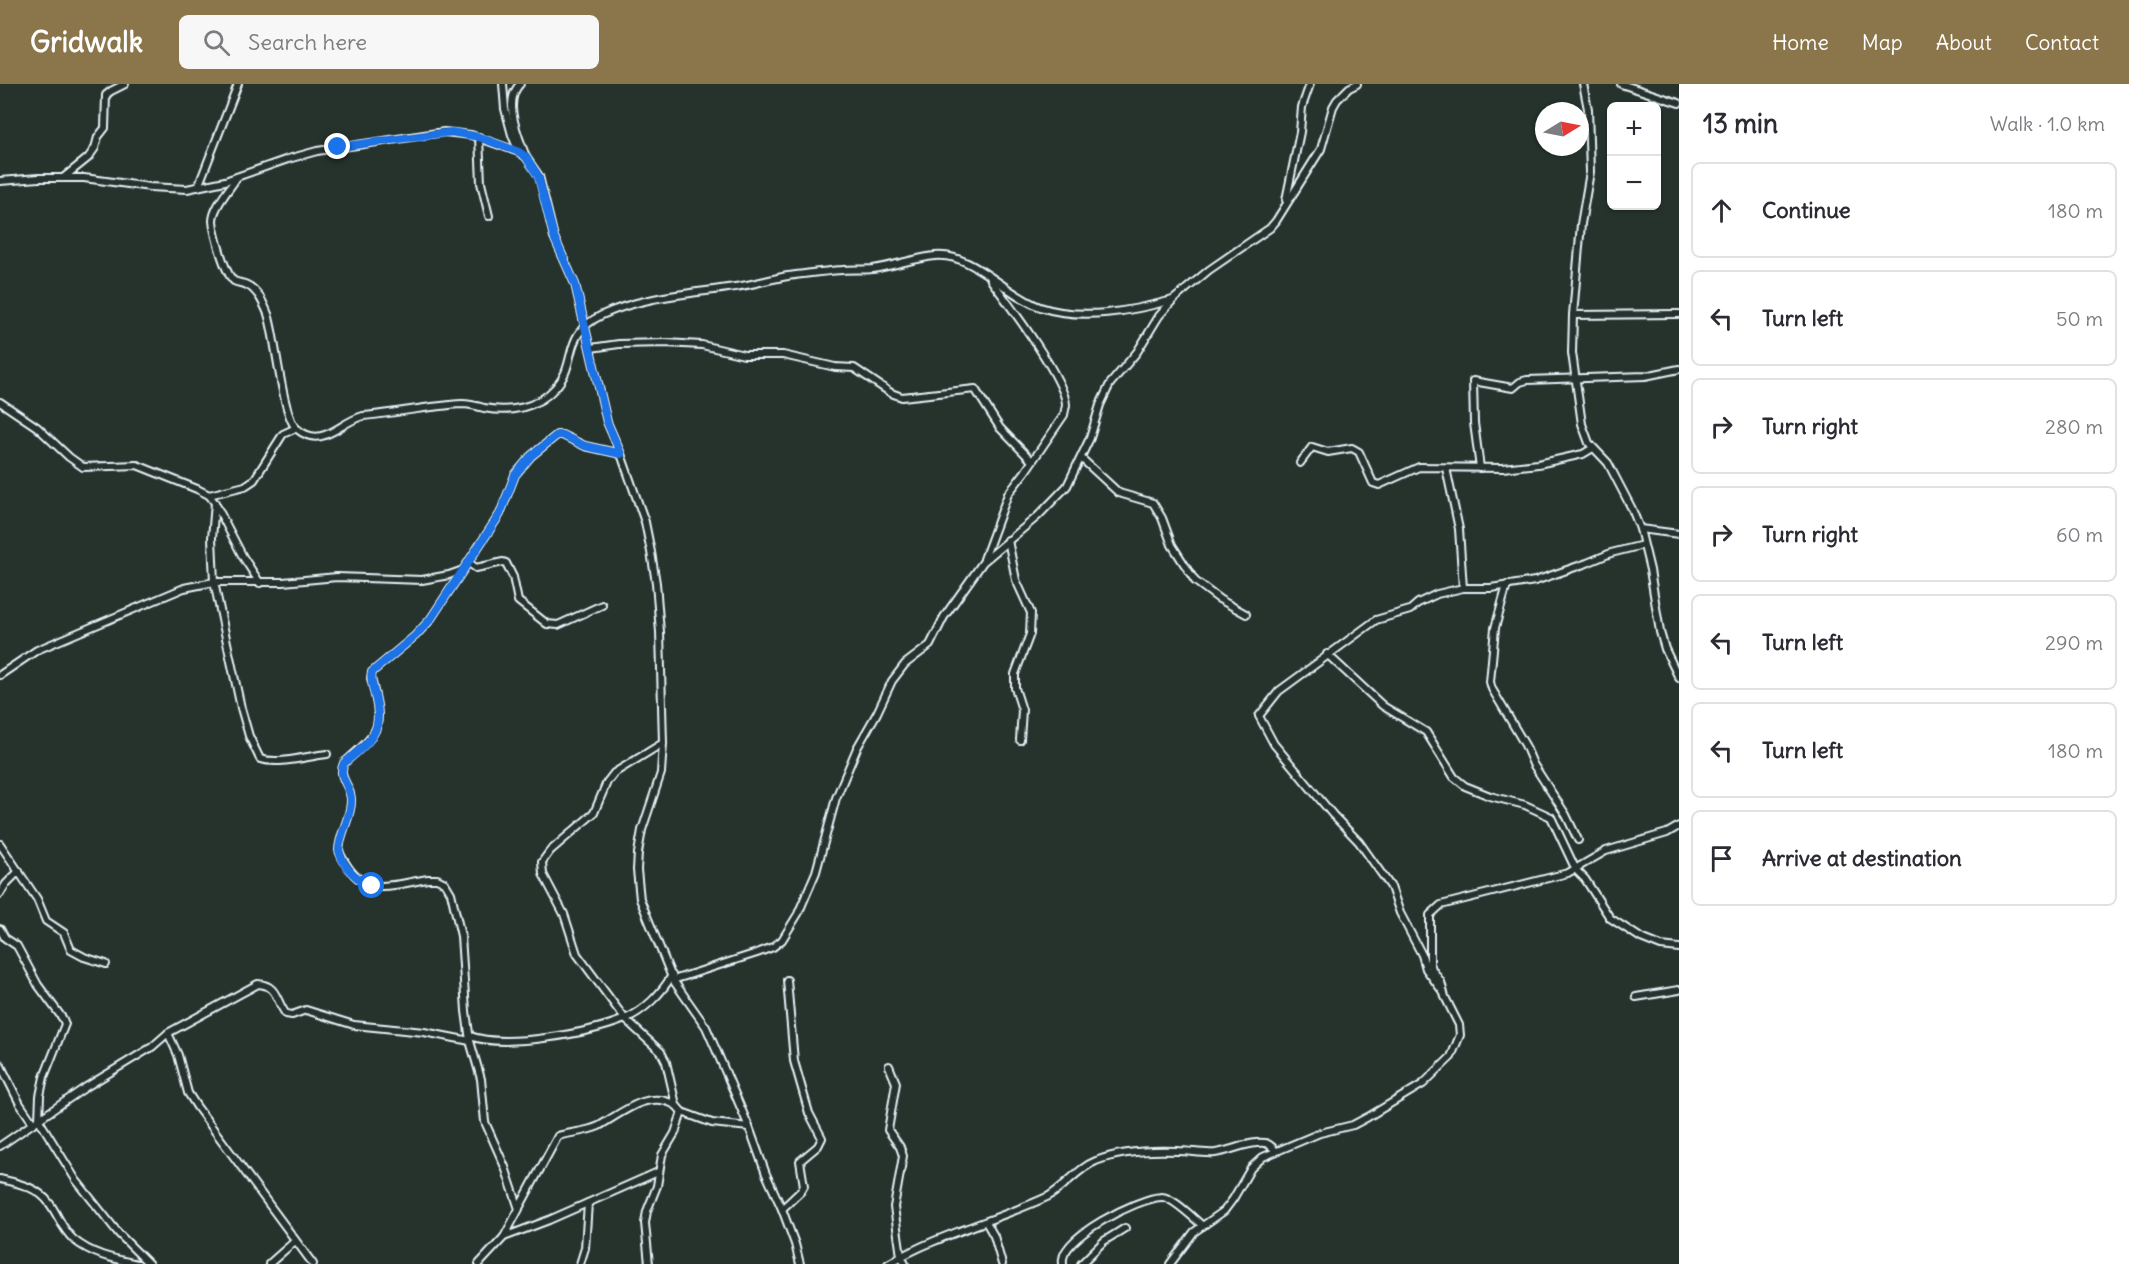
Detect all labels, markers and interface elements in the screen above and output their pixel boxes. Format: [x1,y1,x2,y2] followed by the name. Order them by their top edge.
[179,15,599,69] search box
[30,24,143,60] text: Gridwalk
[200,26,233,59] icon: search
[248,28,367,56] text: Search here
[1772,29,1829,56] text: Home
[1862,29,1903,56] text: Map
[1936,29,1992,56] text: About
[2025,29,2099,56] text: Contact
[1535,102,1589,156] north arrow
[1607,102,1661,210] map controls
[1607,102,1661,156] button: +
[1703,107,1778,140] text: 13 min
[1990,111,2105,136] text: Walk · 1.0 km
[324,133,350,159] route end
[1607,156,1661,210] button: −
[1705,194,1738,227] icon: ahead
[1762,196,1851,224] text: Continue
[2048,198,2103,223] text: 180 m
[1705,302,1738,335] icon: left
[1762,304,1843,332] text: Turn left
[2056,306,2103,331] text: 50 m
[1705,410,1738,443] icon: right
[1762,412,1858,440] text: Turn right
[2045,414,2103,439] text: 280 m
[1705,518,1738,551] icon: right
[1762,520,1858,548] text: Turn right
[2056,522,2103,547] text: 60 m
[1705,626,1738,659] icon: left
[1762,628,1843,656] text: Turn left
[2045,630,2103,655] text: 290 m
[1705,734,1738,767] icon: left
[1762,736,1843,764] text: Turn left
[2048,738,2103,763] text: 180 m
[1705,842,1738,875] icon: arrive
[1762,844,1962,872] text: Arrive at destination
[358,872,384,898] route start

